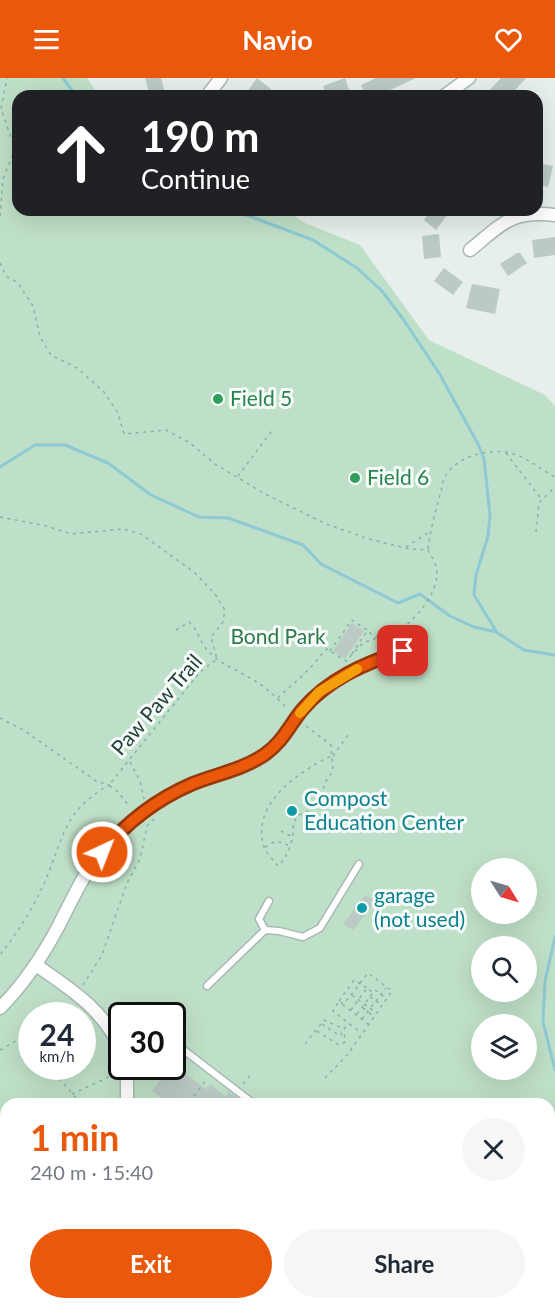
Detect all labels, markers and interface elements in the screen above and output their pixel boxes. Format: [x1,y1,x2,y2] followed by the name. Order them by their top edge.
[30,23,63,56] icon: menu
[242,23,313,56] text: Navio
[492,23,525,56] icon: heart
[141,111,259,161] text: 190 m
[42,114,120,192] icon: ahead
[141,162,250,195] text: Continue
[230,385,292,410] place label: Field 5
[211,392,225,406] marker: Field 5
[367,464,429,489] place label: Field 6
[348,471,362,485] marker: Field 6
[230,623,326,648] park label: Bond Park
[377,625,428,676] pin
[386,634,419,667] icon: arrive
[105,648,206,760] street label: Paw Paw Trail
[304,785,464,834] place label: Compost Education Center
[285,804,299,818] marker: Compost Education Center
[70,820,134,884] position arrow
[471,858,537,924] north arrow
[471,858,537,1080] map controls
[374,882,465,931] place label: garage (not used)
[355,901,369,915] marker: garage (not used)
[471,936,537,1002] button: search
[108,1002,186,1080] speed limit sign: 30
[471,1014,537,1080] button: layers
[40,1016,74,1052] text: 24
[39,1047,75,1065] text: km/h
[30,1115,119,1159] text: 1 min
[462,1118,525,1181] button: close
[30,1160,153,1184] text: 240 m · 15:40
[30,1229,272,1298] button: Exit
[284,1229,525,1298] button: Share

